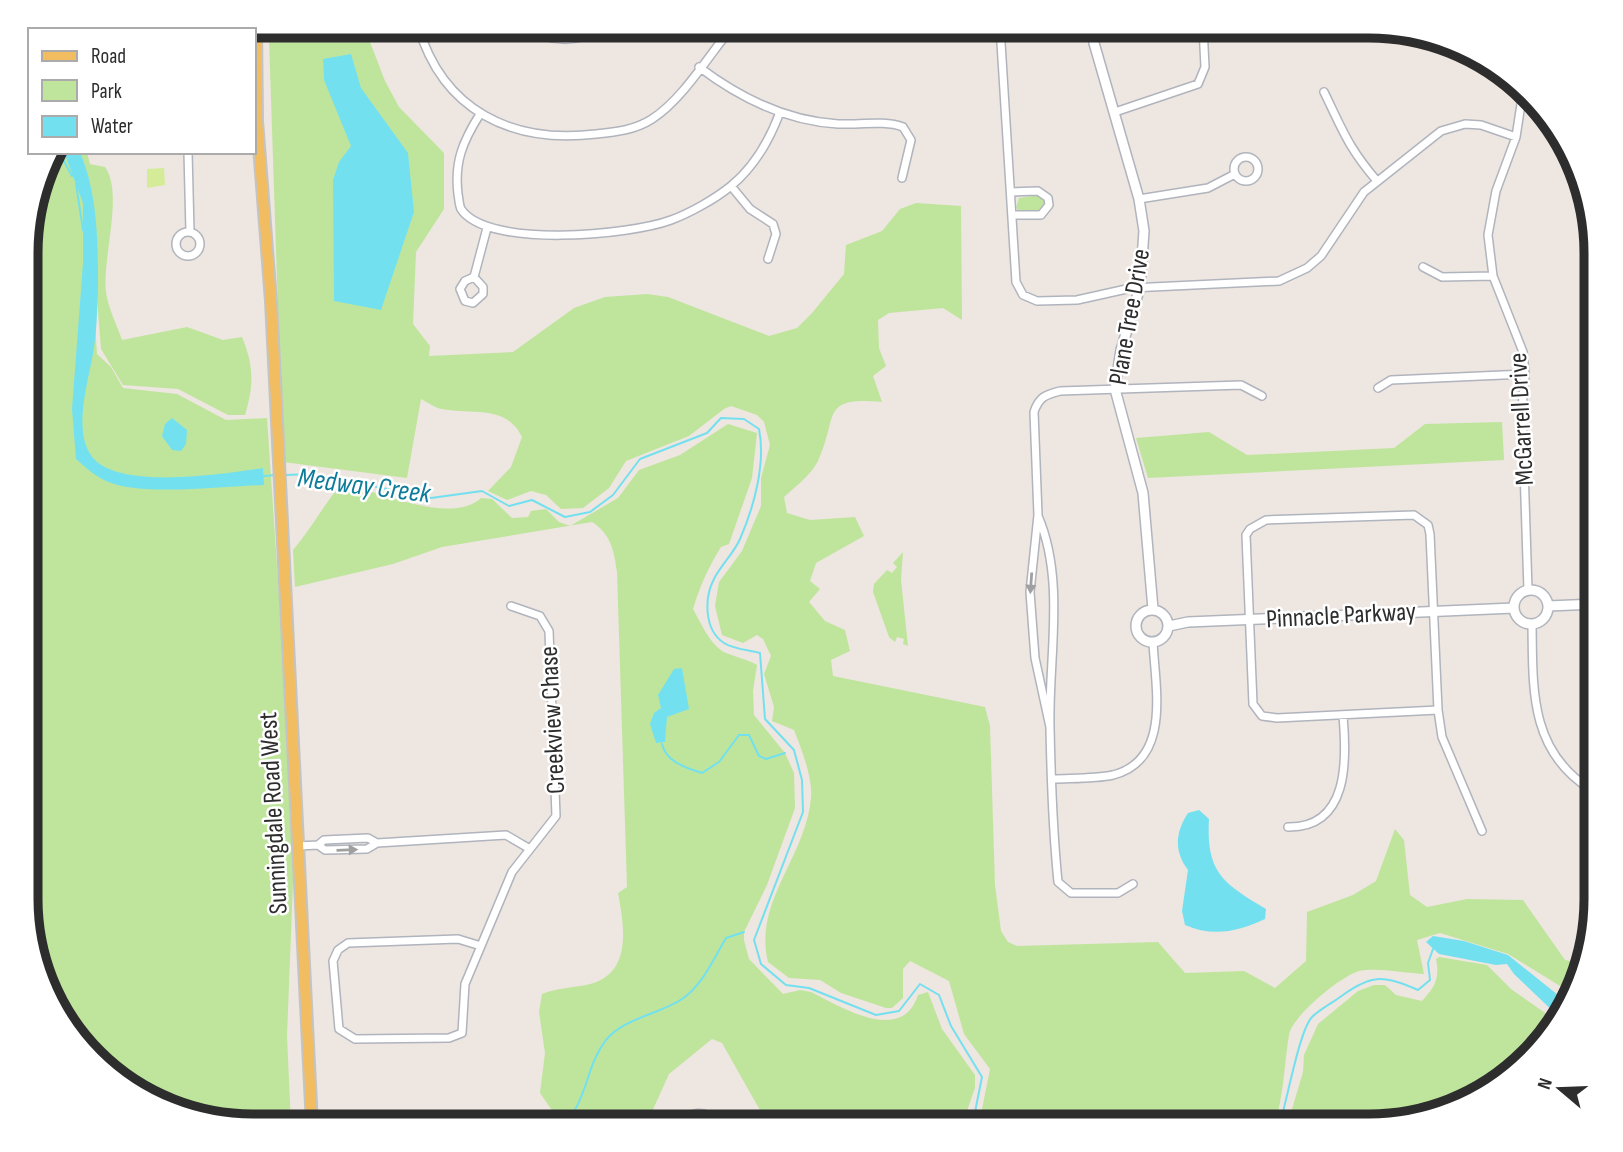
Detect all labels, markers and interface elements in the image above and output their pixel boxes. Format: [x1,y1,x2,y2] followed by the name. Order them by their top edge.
[28,28,256,154] legend
[91,44,126,69] text: Road
[91,79,122,104] text: Park
[91,114,133,139] text: Water
[1103,247,1157,387] street label: Plane Tree Drive
[1503,352,1541,486] street label: McGarrell Drive
[296,461,434,511] water label: Medway Creek
[1025,572,1036,594] one-way arrow
[1265,597,1417,635] street label: Pinnacle Parkway
[534,645,572,795] street label: Creekview Chase
[253,711,295,915] street label: Sunningdale Road West
[337,844,359,855] one-way arrow
[1525,1054,1595,1124] north arrow
[1533,1075,1558,1092] text: N

